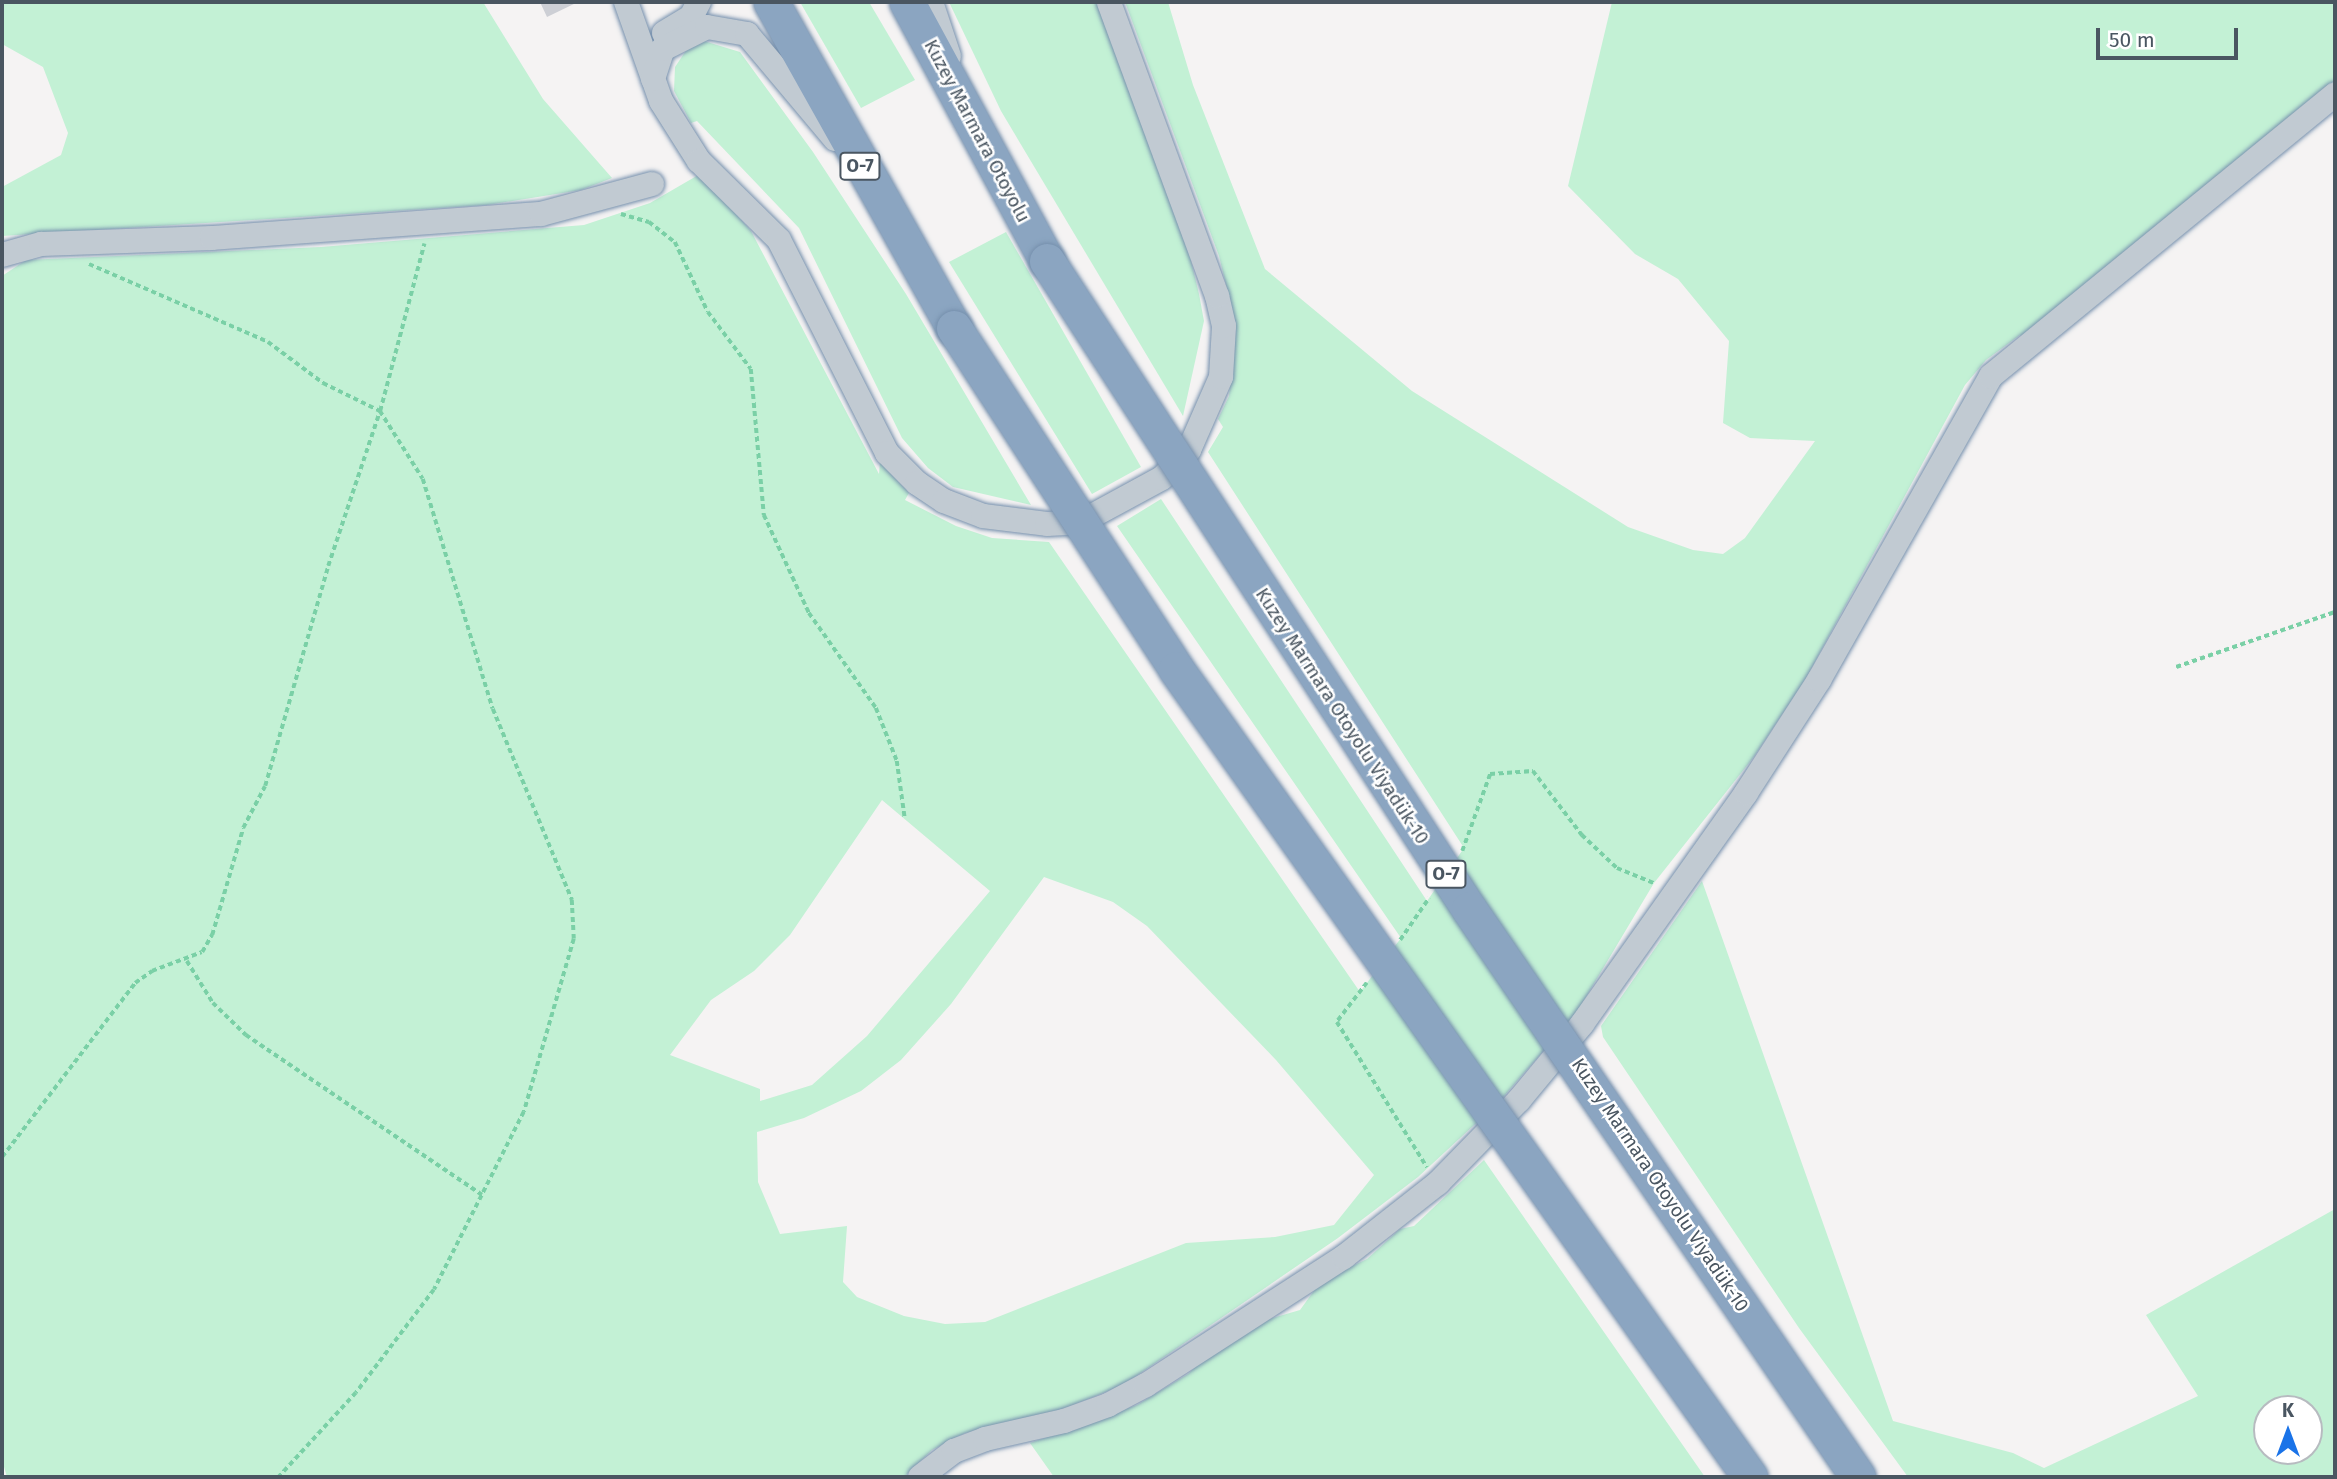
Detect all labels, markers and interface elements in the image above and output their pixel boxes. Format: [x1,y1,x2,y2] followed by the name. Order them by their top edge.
[2099,14,2241,58] scale bar
[2109,27,2155,53] text: 50 m
[919,36,1035,226] street label: Kuzey Marmara Otoyolu
[839,152,881,181] road number: O-7
[1251,584,1433,848] street label: Kuzey Marmara Otoyolu Viyadük-10
[1425,860,1467,888] road number: O-7
[1566,1054,1754,1316] street label: Kuzey Marmara Otoyolu Viyadük-10
[2253,1395,2323,1465] north arrow
[2282,1399,2294,1422] text: K

